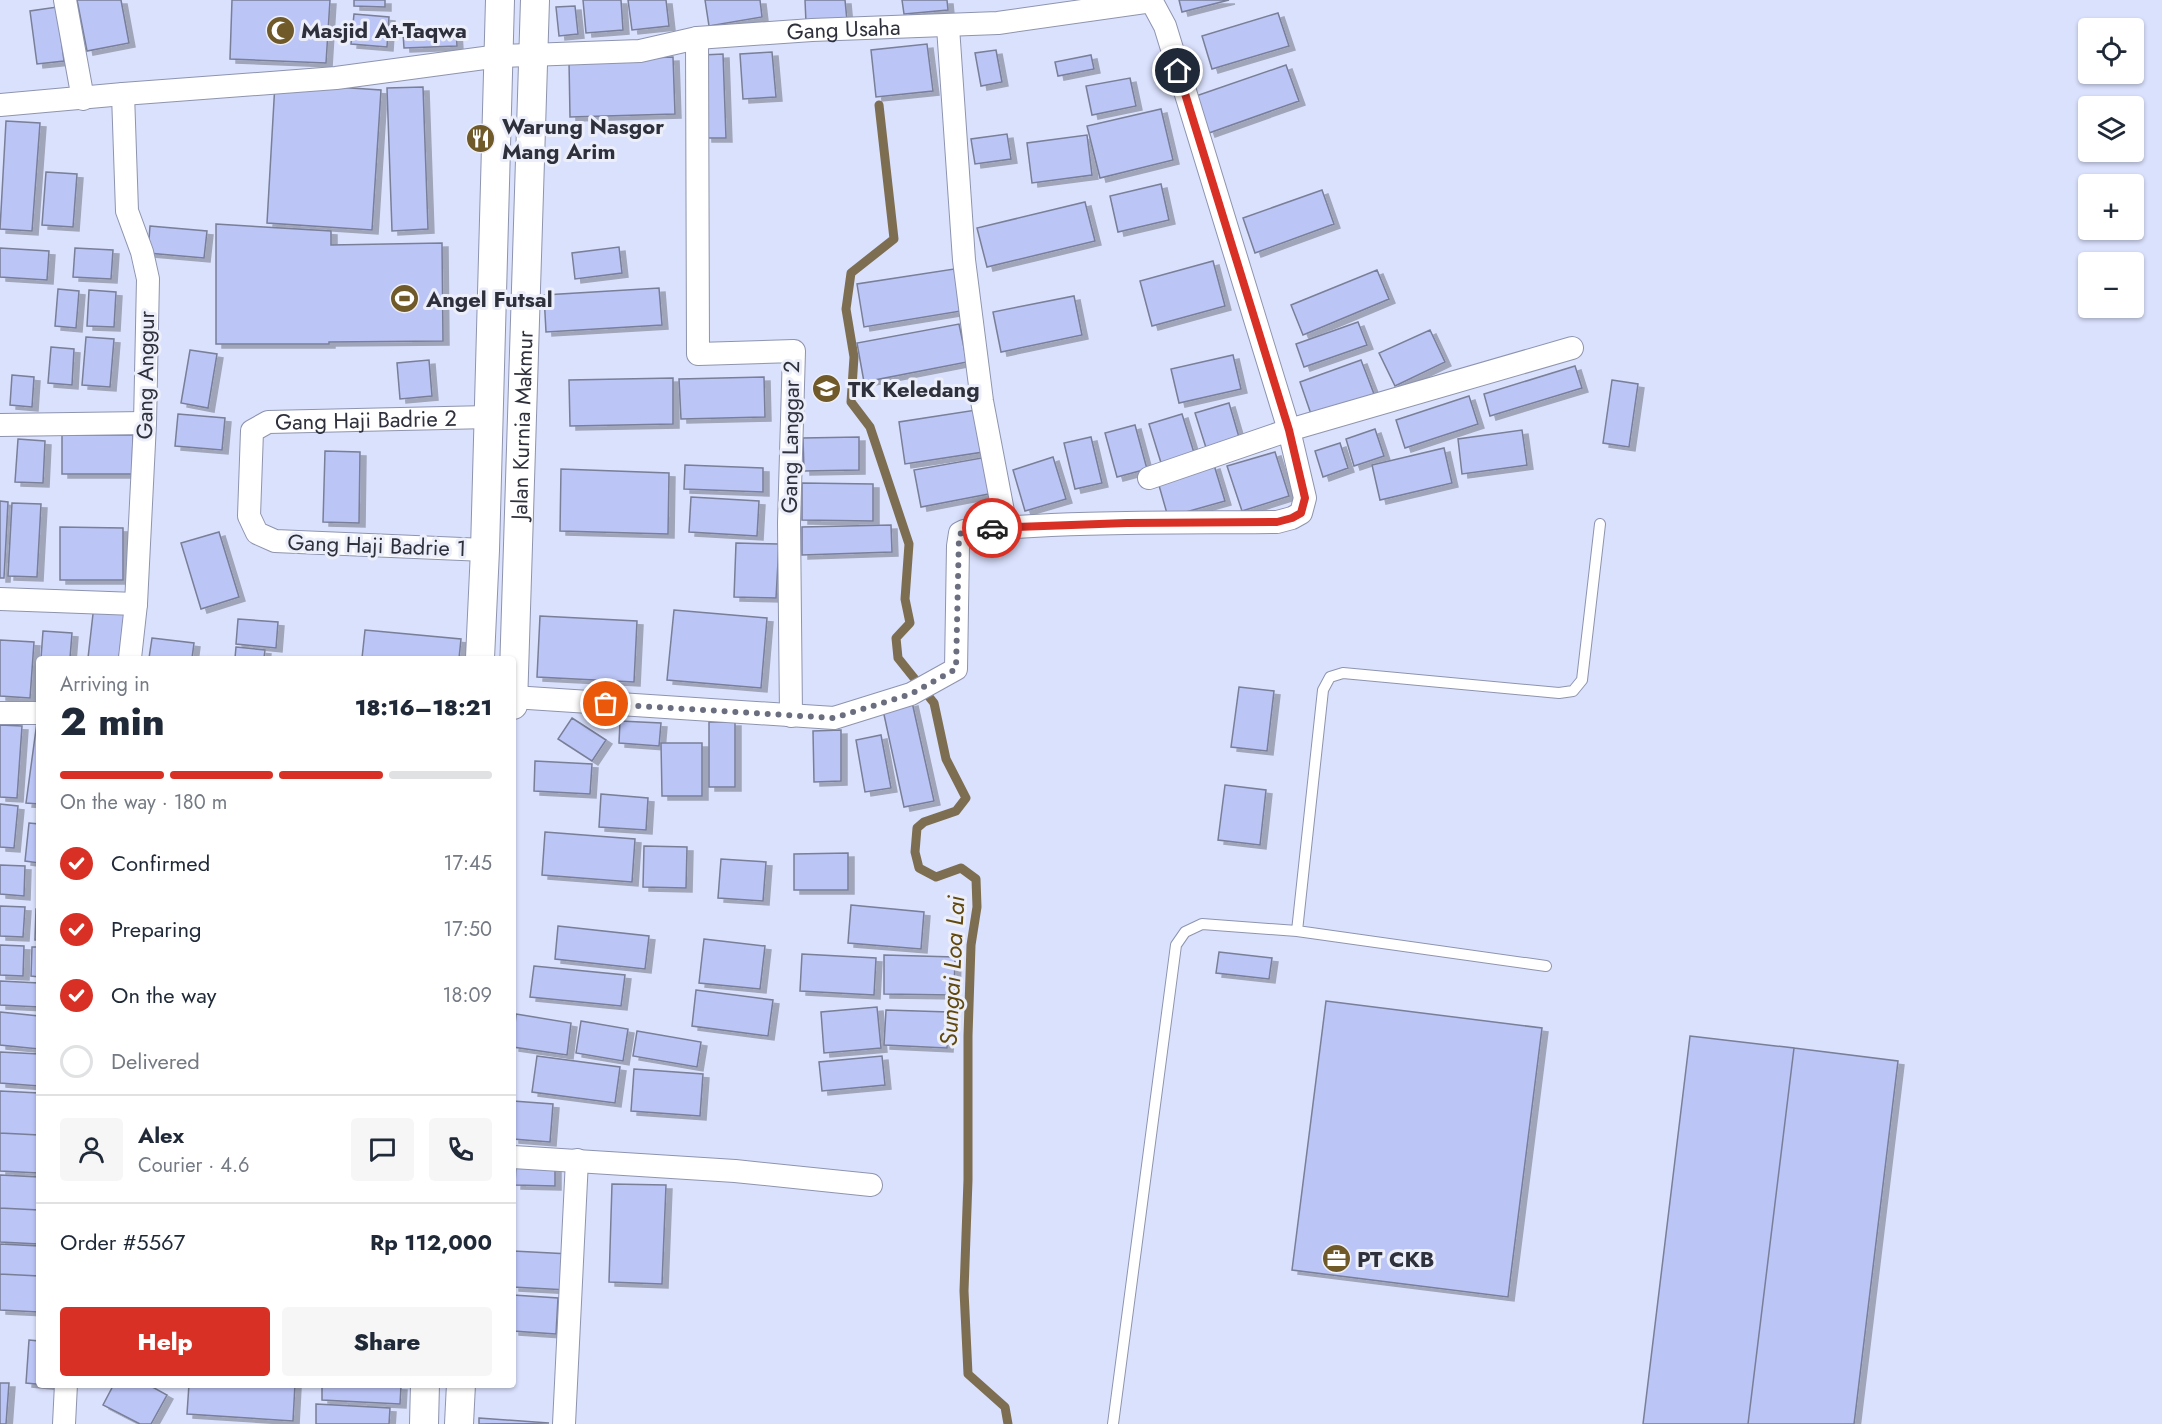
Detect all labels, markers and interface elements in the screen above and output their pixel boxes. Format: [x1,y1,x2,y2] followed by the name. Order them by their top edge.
[786,11,901,48] street label: Gang Usaha
[264,14,296,46] mosque icon: Masjid At-Taqwa
[301,14,467,46] place label: Masjid At-Taqwa
[2078,18,2144,318] map controls
[2078,18,2144,84] button: locate
[1152,45,1203,96] pin
[1161,54,1194,87] icon: home
[2078,96,2144,162] button: layers
[502,110,664,167] place label: Warung Nasgor Mang Arim
[465,123,497,155] restaurant icon: Warung Nasgor Mang Arim
[2078,174,2144,240] button: +
[2078,252,2144,318] button: −
[389,283,421,315] sports icon: Angel Futsal
[425,283,553,315] place label: Angel Futsal
[128,310,162,440] street label: Gang Anggur
[503,329,541,523] street label: Jalan Kurnia Makmur
[773,360,807,514] street label: Gang Langgar 2
[811,373,843,405] school or university icon: TK Keledang
[848,373,980,405] place label: TK Keledang
[275,402,457,438] street label: Gang Haji Badrie 2
[962,498,1022,558] courier
[976,512,1009,545] icon: car
[287,526,467,564] street label: Gang Haji Badrie 1
[60,670,150,699] text: Arriving in
[580,678,631,729] pin
[589,687,622,720] icon: bag
[355,691,492,723] text: 18:16–18:21
[60,693,165,750] text: 2 min
[60,788,227,817] text: On the way · 180 m
[60,847,93,880] icon: check
[111,847,210,879] text: Confirmed
[444,849,492,878] text: 17:45
[931,894,973,1047] water label: Sungai Loa Lai
[60,913,93,946] icon: check
[111,913,202,945] text: Preparing
[443,915,492,944] text: 17:50
[60,979,93,1012] icon: check
[111,979,216,1011] text: On the way
[443,981,492,1010] text: 18:09
[111,1045,200,1077] text: Delivered
[60,1118,123,1181] button: person
[351,1118,414,1181] button: chat
[429,1118,492,1181] button: phone
[138,1119,184,1151] text: Alex
[138,1151,250,1180] text: Courier · 4.6
[60,1226,185,1258] text: Order #5567
[370,1226,492,1258] text: Rp 112,000
[1320,1243,1352,1275] office icon: PT CKB
[1357,1243,1434,1275] place label: PT CKB
[60,1307,270,1376] button: Help
[282,1307,492,1376] button: Share

